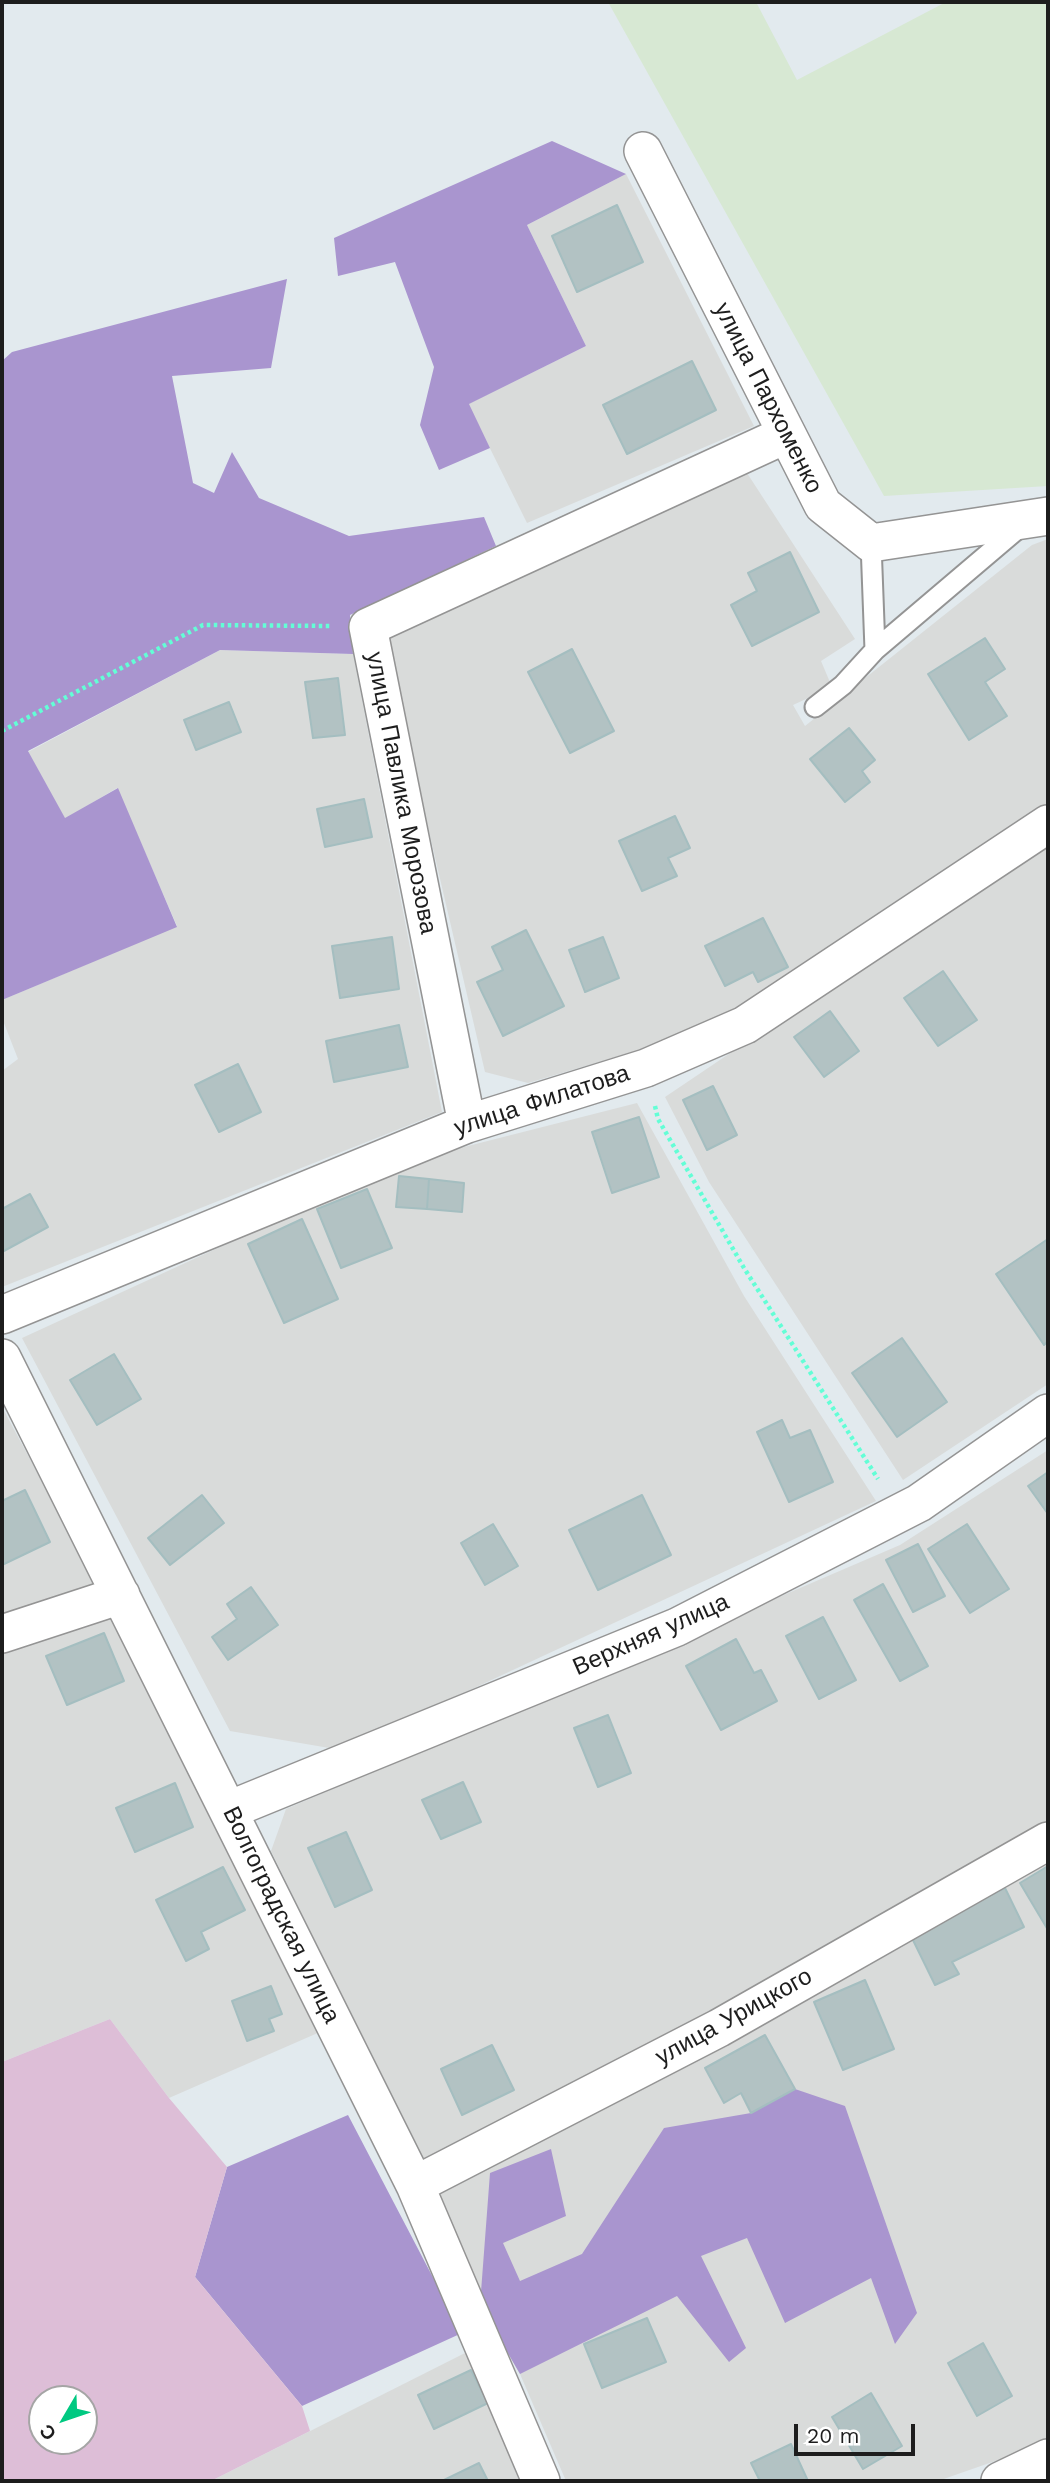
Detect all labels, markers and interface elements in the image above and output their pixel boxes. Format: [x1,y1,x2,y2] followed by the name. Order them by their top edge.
[707,298,829,498] street label: улица Пархоменко
[359,649,443,937] street label: улица Павлика Морозова
[451,1059,633,1143] street label: улица Филатова
[568,1588,734,1682] street label: Верхняя улица
[216,1802,346,2028] street label: Волгоградская улица
[651,1962,817,2072] street label: улица Урицкого
[28,2385,98,2455] north arrow
[798,2410,919,2454] scale bar
[35,2420,61,2445] text: С
[807,2423,859,2448] text: 20 m

